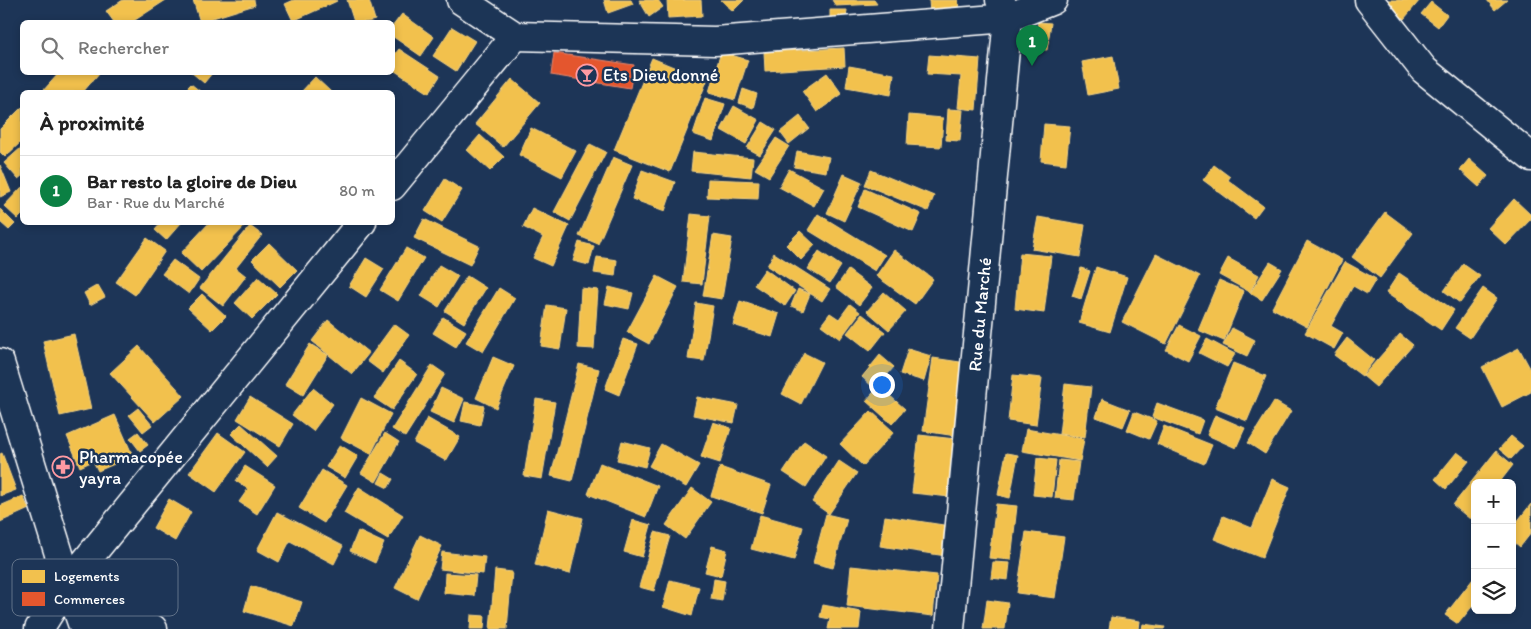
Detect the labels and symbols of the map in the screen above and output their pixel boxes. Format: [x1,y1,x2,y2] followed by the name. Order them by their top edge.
[1016,25,1048,66] pin: 1
[575,63,599,87] bar icon: Ets Dieu donné
[603,64,718,86] place label: Ets Dieu donné
[963,256,996,372] street label: Rue du Marché
[869,372,895,398] your location
[79,446,183,489] place label: Pharmacopée yayra
[51,455,75,479] pharmacy icon: Pharmacopée yayra
[12,559,178,616] legend
[54,568,120,585] text: Logements
[54,591,125,608] text: Commerces

